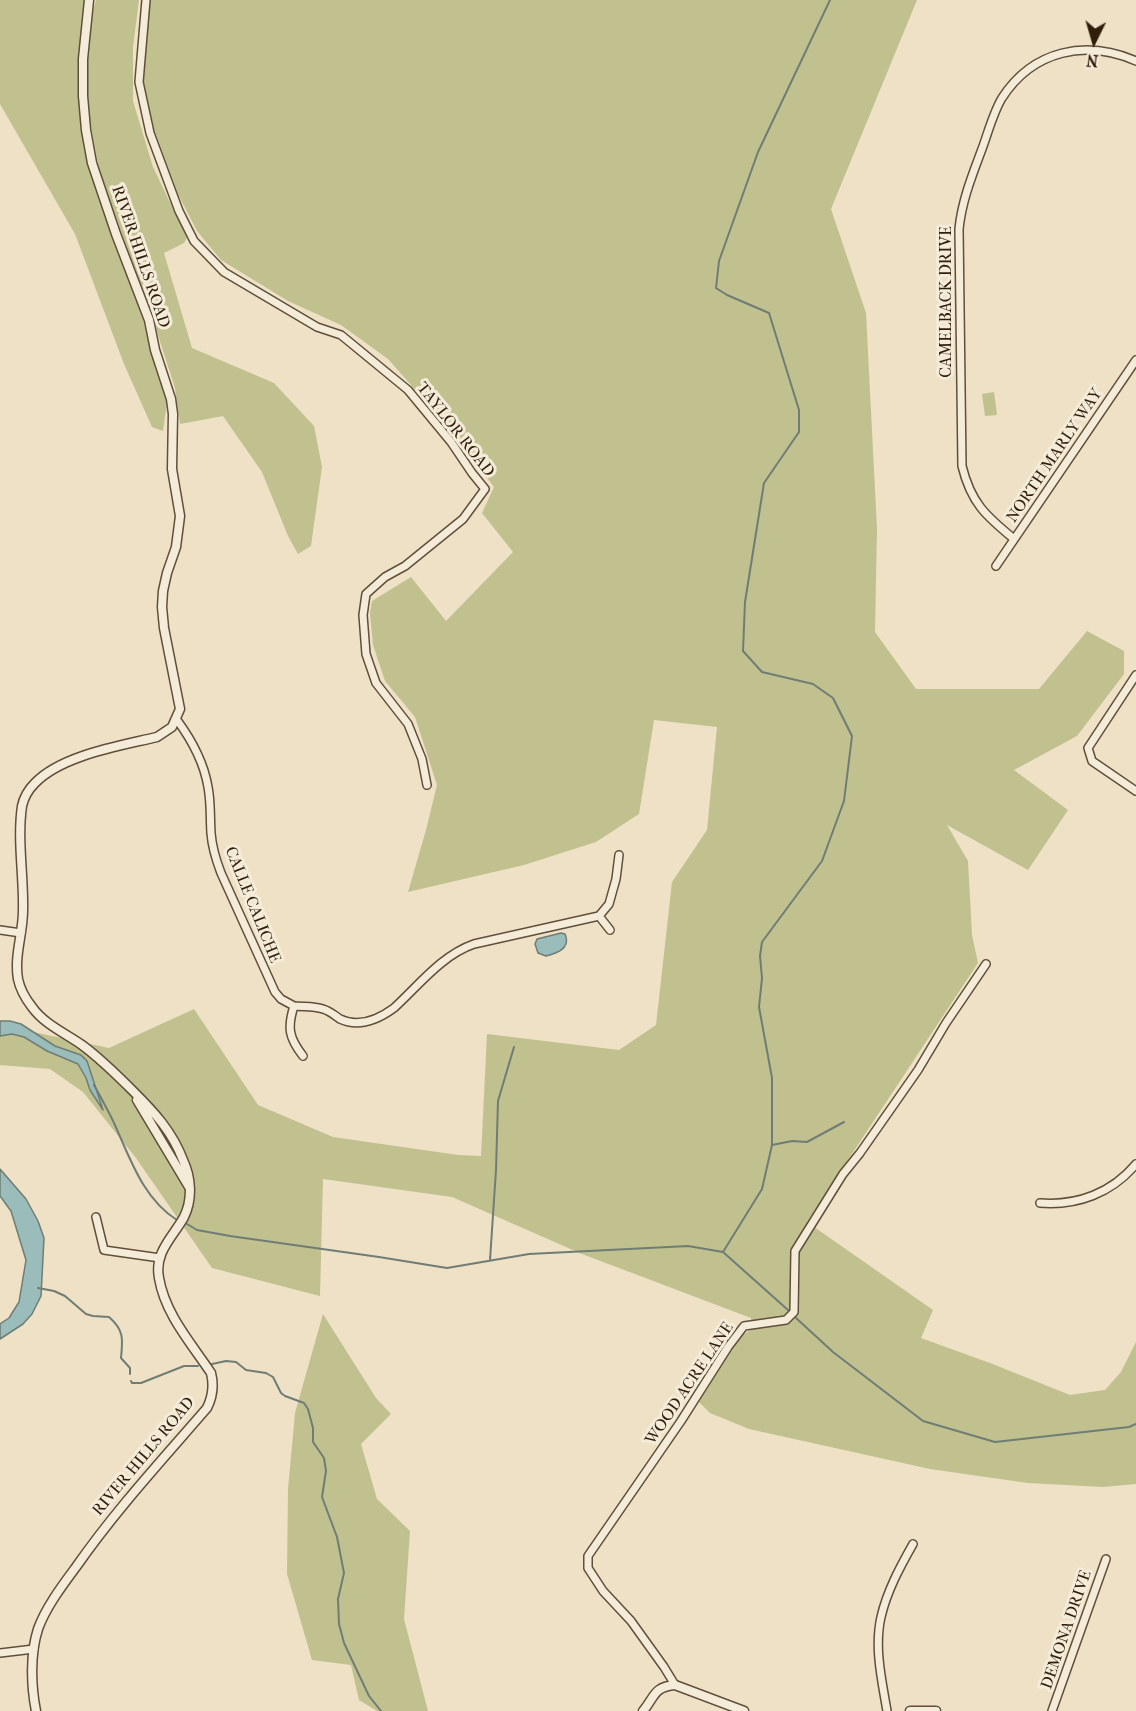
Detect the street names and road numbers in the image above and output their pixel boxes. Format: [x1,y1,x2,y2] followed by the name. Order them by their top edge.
[107,183,173,331] street label: RIVER HILLS ROAD
[937,226,957,378] street label: CAMELBACK DRIVE
[412,379,498,481] street label: TAYLOR ROAD
[1003,385,1107,527] street label: NORTH MARLY WAY
[220,844,284,966] street label: CALLE CALICHE
[642,1319,738,1449] street label: WOOD ACRE LANE
[89,1394,199,1520] street label: RIVER HILLS ROAD
[1038,1568,1096,1692] street label: DEMONA DRIVE

